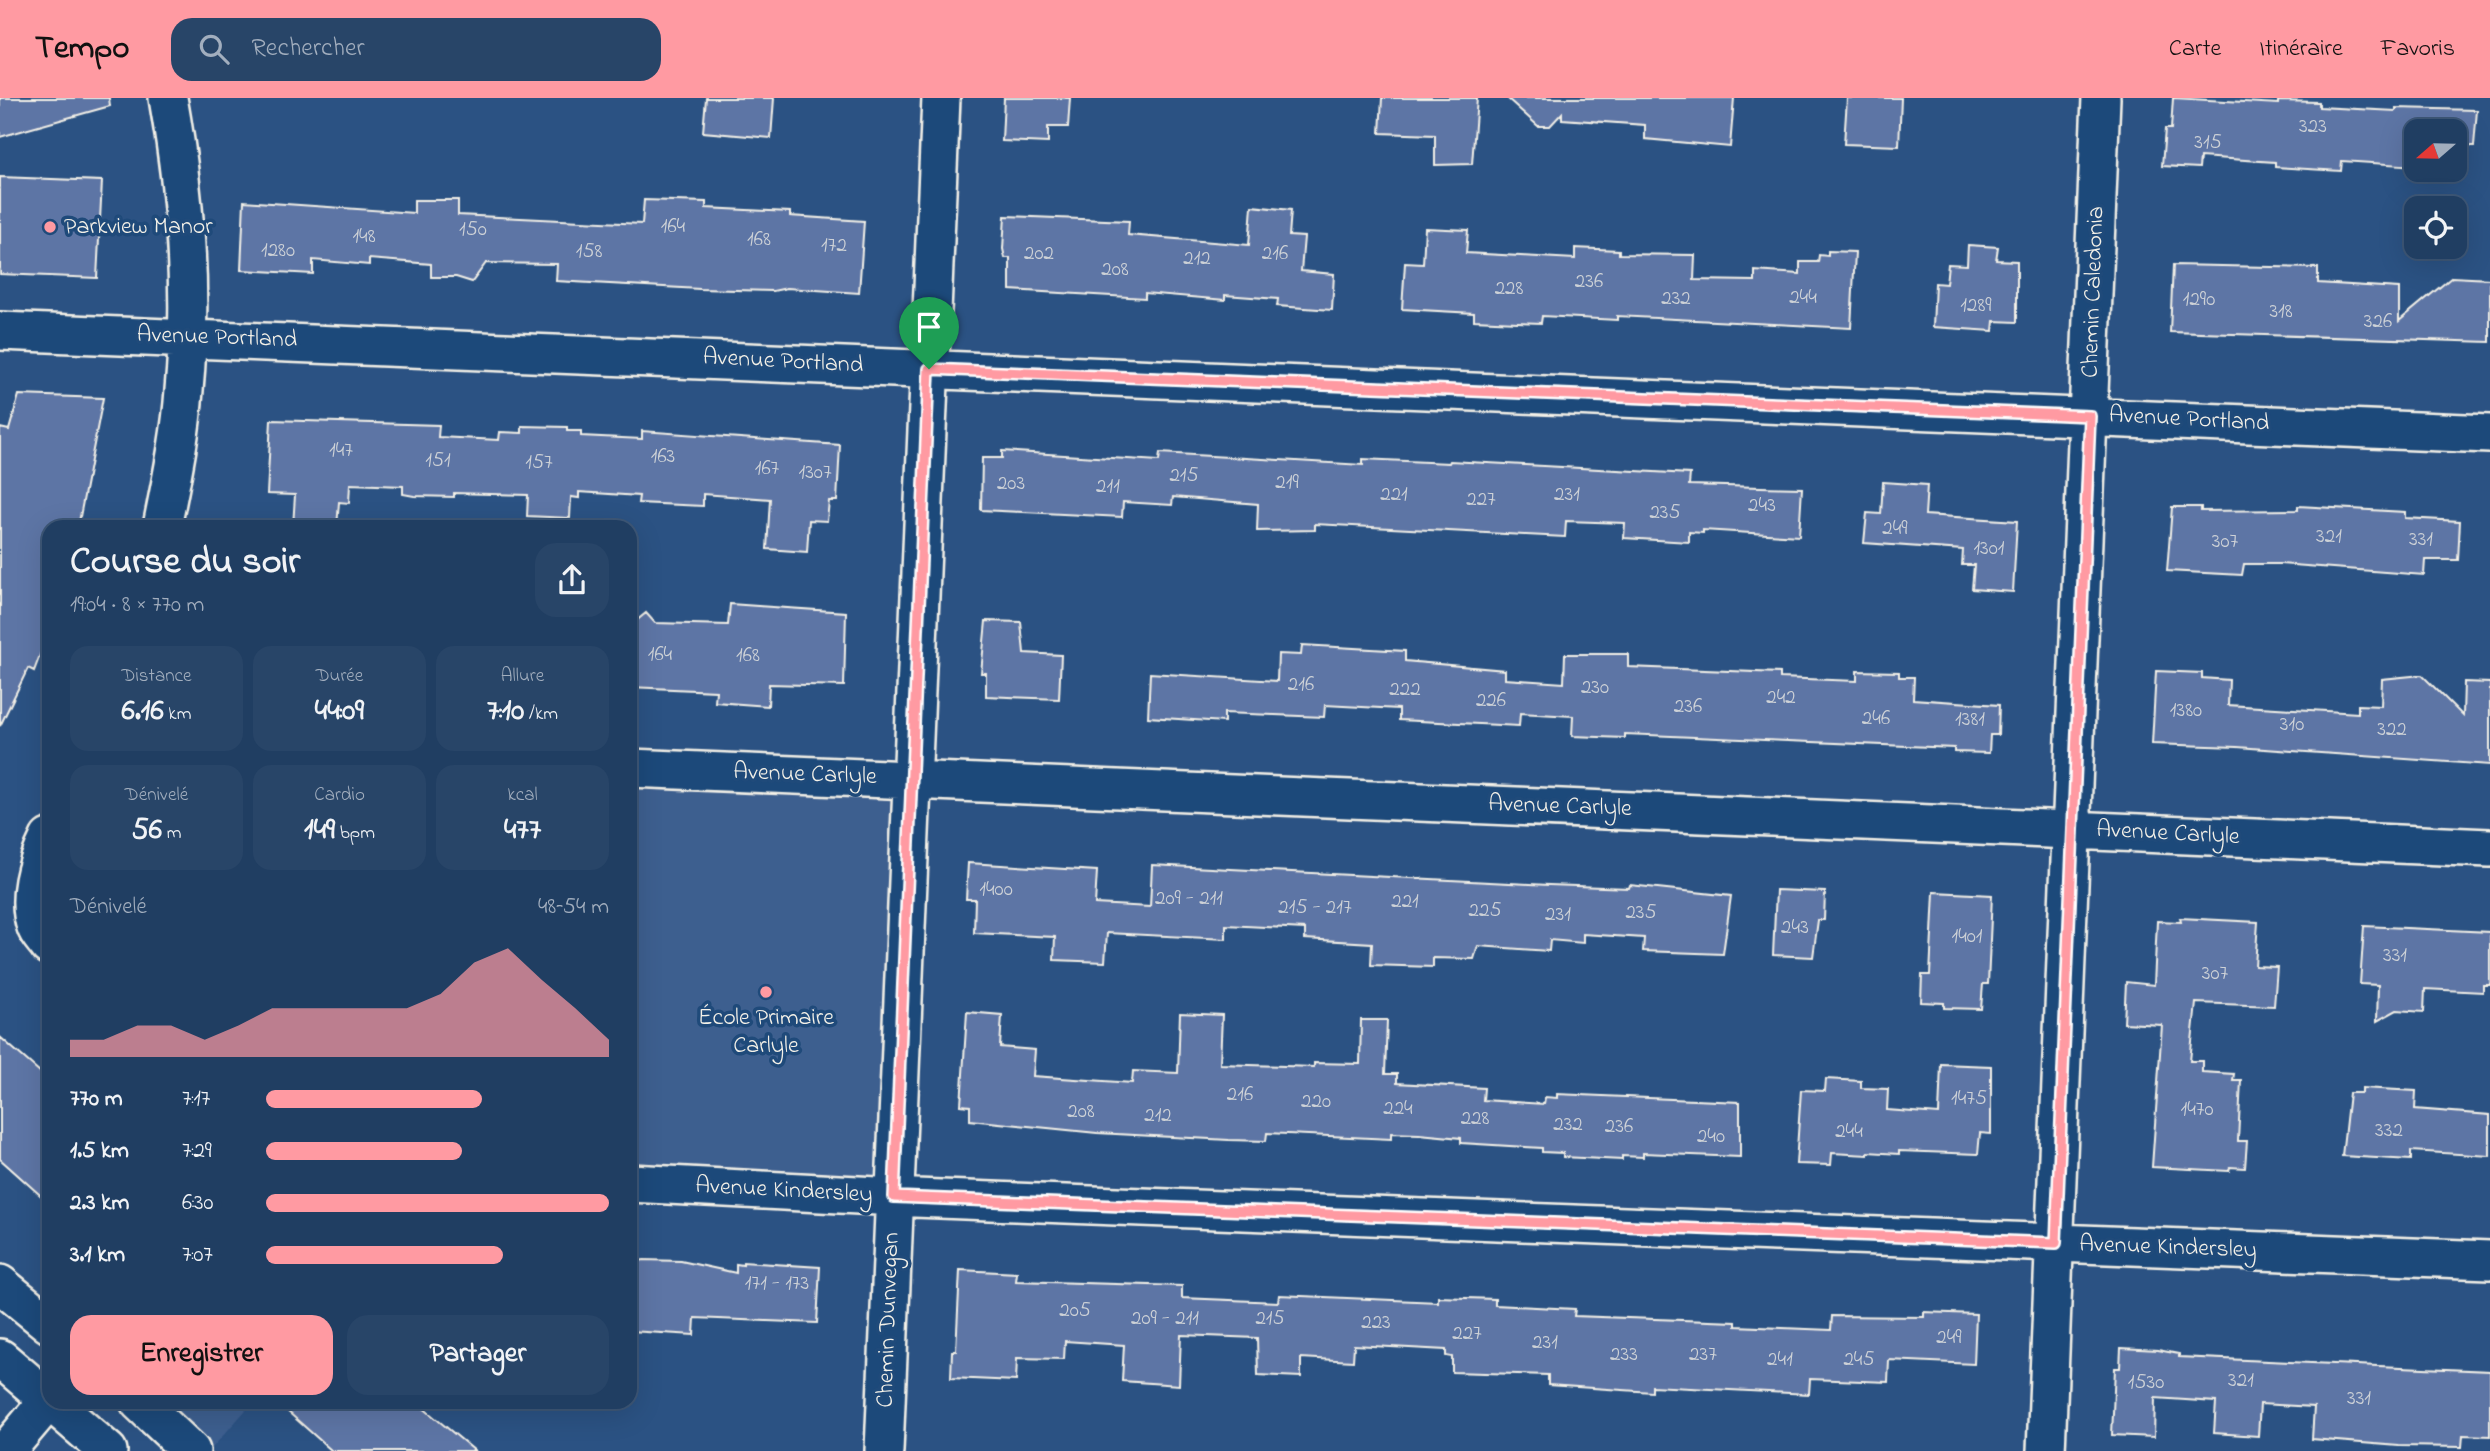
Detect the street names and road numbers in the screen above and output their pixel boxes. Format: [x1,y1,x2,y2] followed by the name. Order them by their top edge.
[2074,205,2114,379] street label: Chemin Caledonia
[136,318,298,358] street label: Avenue Portland
[702,340,865,384] street label: Avenue Portland
[2108,398,2271,442] street label: Avenue Portland
[733,755,878,796] street label: Avenue Carlyle
[1488,787,1633,828] street label: Avenue Carlyle
[2095,813,2241,856] street label: Avenue Carlyle
[694,1169,874,1214] street label: Avenue Kindersley
[2079,1227,2257,1270] street label: Avenue Kindersley
[868,1232,910,1408] street label: Chemin Dunvegan

